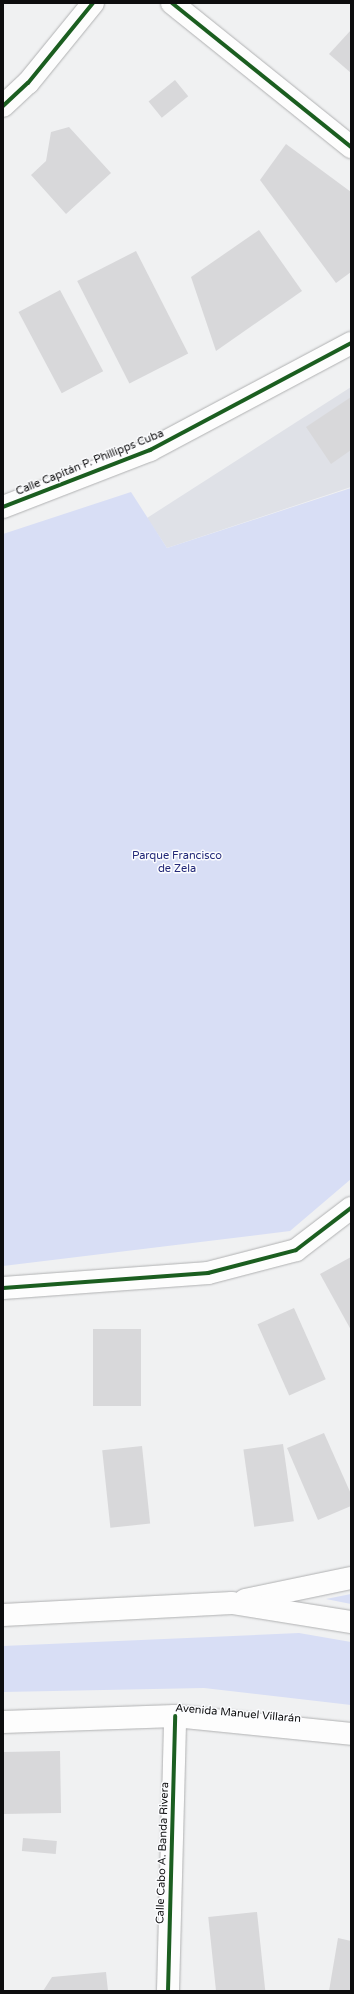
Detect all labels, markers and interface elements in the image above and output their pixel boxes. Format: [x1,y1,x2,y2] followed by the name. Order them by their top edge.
[14,427,166,499] street label: Calle Capitán P. Phillipps Cuba
[132,850,222,876] park label: Parque Francisco de Zela
[175,1702,301,1726] street label: Avenida Manuel Villarán
[154,1782,172,1924] street label: Calle Cabo A. Banda Rivera

